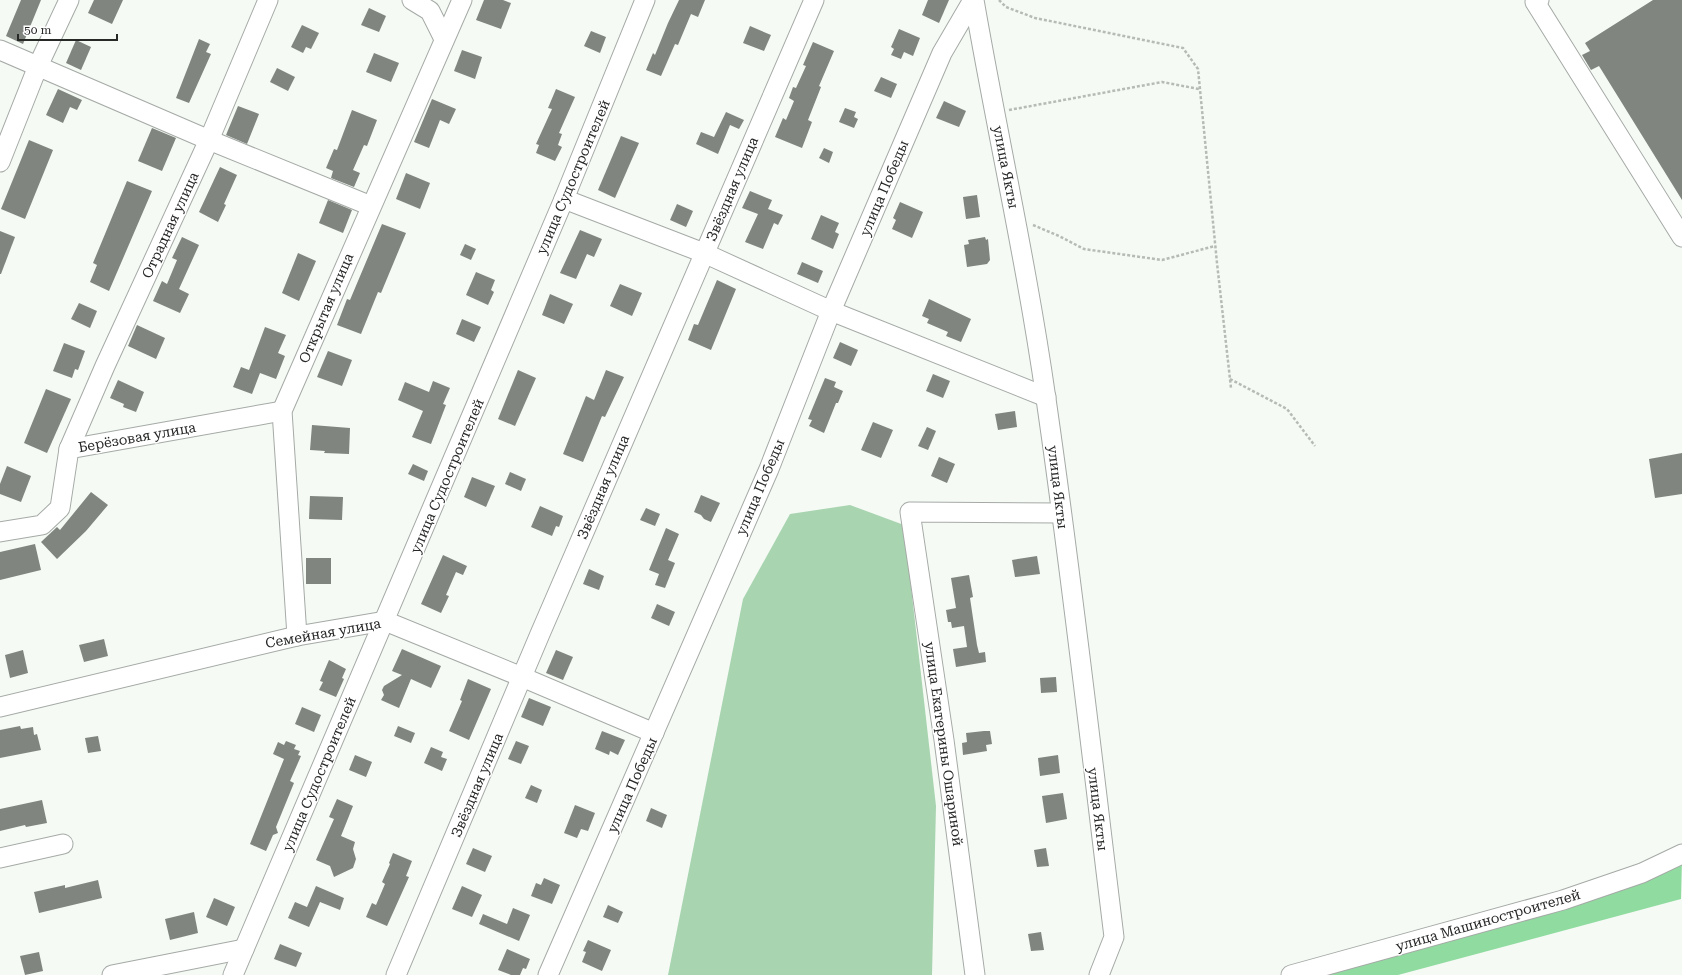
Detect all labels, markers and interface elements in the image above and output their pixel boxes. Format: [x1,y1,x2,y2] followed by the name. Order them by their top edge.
[18,16,117,42] scale bar
[24,23,51,37] text: 50 m
[533,97,613,257] street label: улица Судостроителей
[990,124,1022,210] street label: улица Якты
[703,134,761,244] street label: Звёздная улица
[857,138,911,238] street label: улица Победы
[138,169,202,281] street label: Отрадная улица
[296,250,357,365] street label: Открытая улица
[407,396,487,556] street label: улица Судостроителей
[77,419,197,455] street label: Берёзовая улица
[574,432,632,542] street label: Звёздная улица
[733,437,787,537] street label: улица Победы
[1045,444,1071,530] street label: улица Якты
[264,615,382,651] street label: Семейная улица
[922,641,966,847] street label: улица Екатерины Ошариной
[279,694,359,854] street label: улица Судостроителей
[448,730,506,840] street label: Звёздная улица
[604,735,660,835] street label: улица Победы
[1085,766,1111,852] street label: улица Якты
[1394,886,1582,954] street label: улица Машиностроителей

